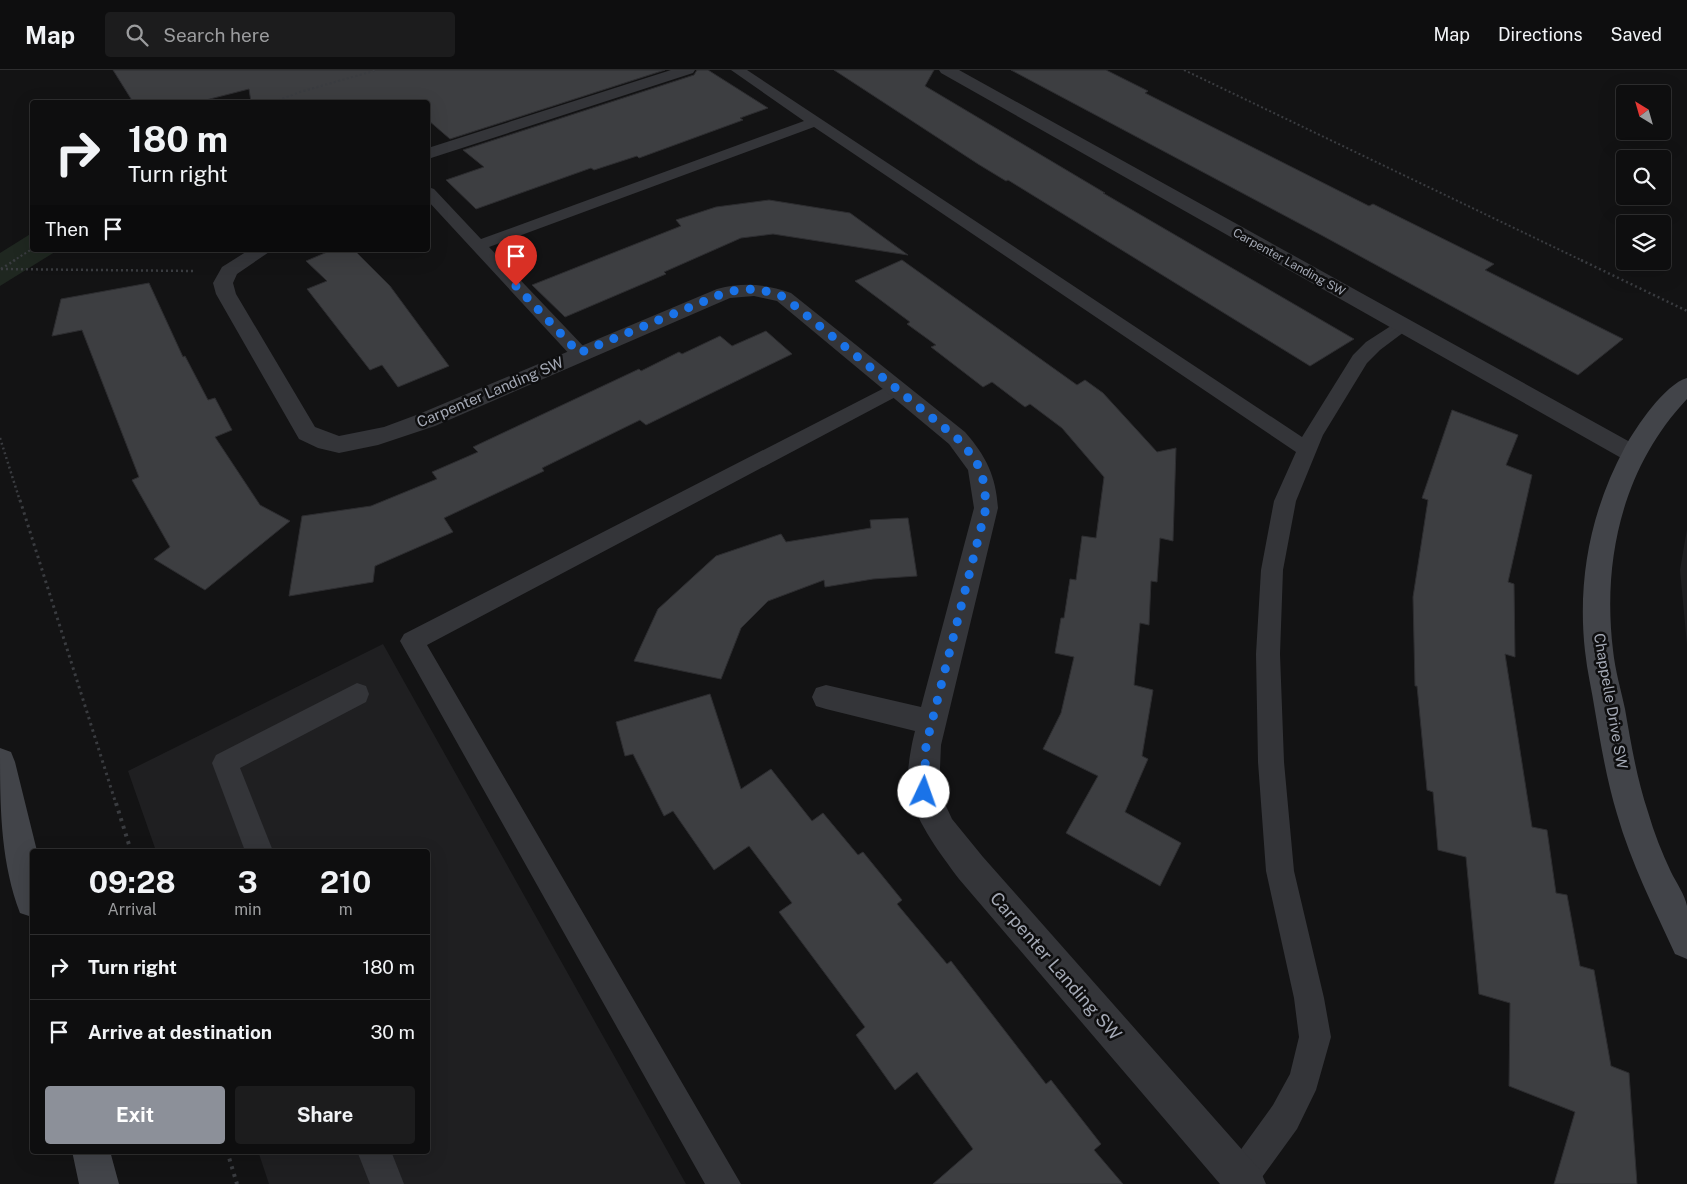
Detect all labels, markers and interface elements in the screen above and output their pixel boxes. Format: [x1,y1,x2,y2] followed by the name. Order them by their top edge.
[105,12,455,57] search box
[25,21,75,49] text: Map
[123,21,151,49] icon: search
[163,24,270,46] text: Search here
[1433,24,1470,45] text: Map
[1498,24,1583,45] text: Directions
[1611,24,1662,45] text: Saved
[1616,85,1671,140] north arrow
[1616,85,1671,270] map controls
[128,119,228,160] text: 180 m
[45,120,110,185] icon: right
[1616,150,1671,205] button: search
[128,161,228,187] text: Turn right
[99,215,127,243] icon: arrive
[1616,215,1671,270] button: layers
[45,218,89,240] text: Then
[1230,225,1348,299] street label: Carpenter Landing SW
[495,235,537,286] pin
[502,242,530,270] icon: arrive
[414,353,566,431] street label: Carpenter Landing SW
[1591,632,1631,770] street label: Chappelle Drive SW
[897,765,949,817] position arrow
[89,864,176,900] text: 09:28
[238,864,258,900] text: 3
[320,864,371,900] text: 210
[986,888,1126,1044] street label: Carpenter Landing SW
[107,900,157,919] text: Arrival
[234,900,261,919] text: min
[339,900,353,919] text: m
[45,953,73,981] icon: right
[88,956,177,978] text: Turn right
[362,956,415,978] text: 180 m
[45,1018,73,1046] icon: arrive
[88,1021,272,1043] text: Arrive at destination
[370,1021,415,1043] text: 30 m
[45,1086,225,1144] button: Exit
[235,1086,415,1144] button: Share

